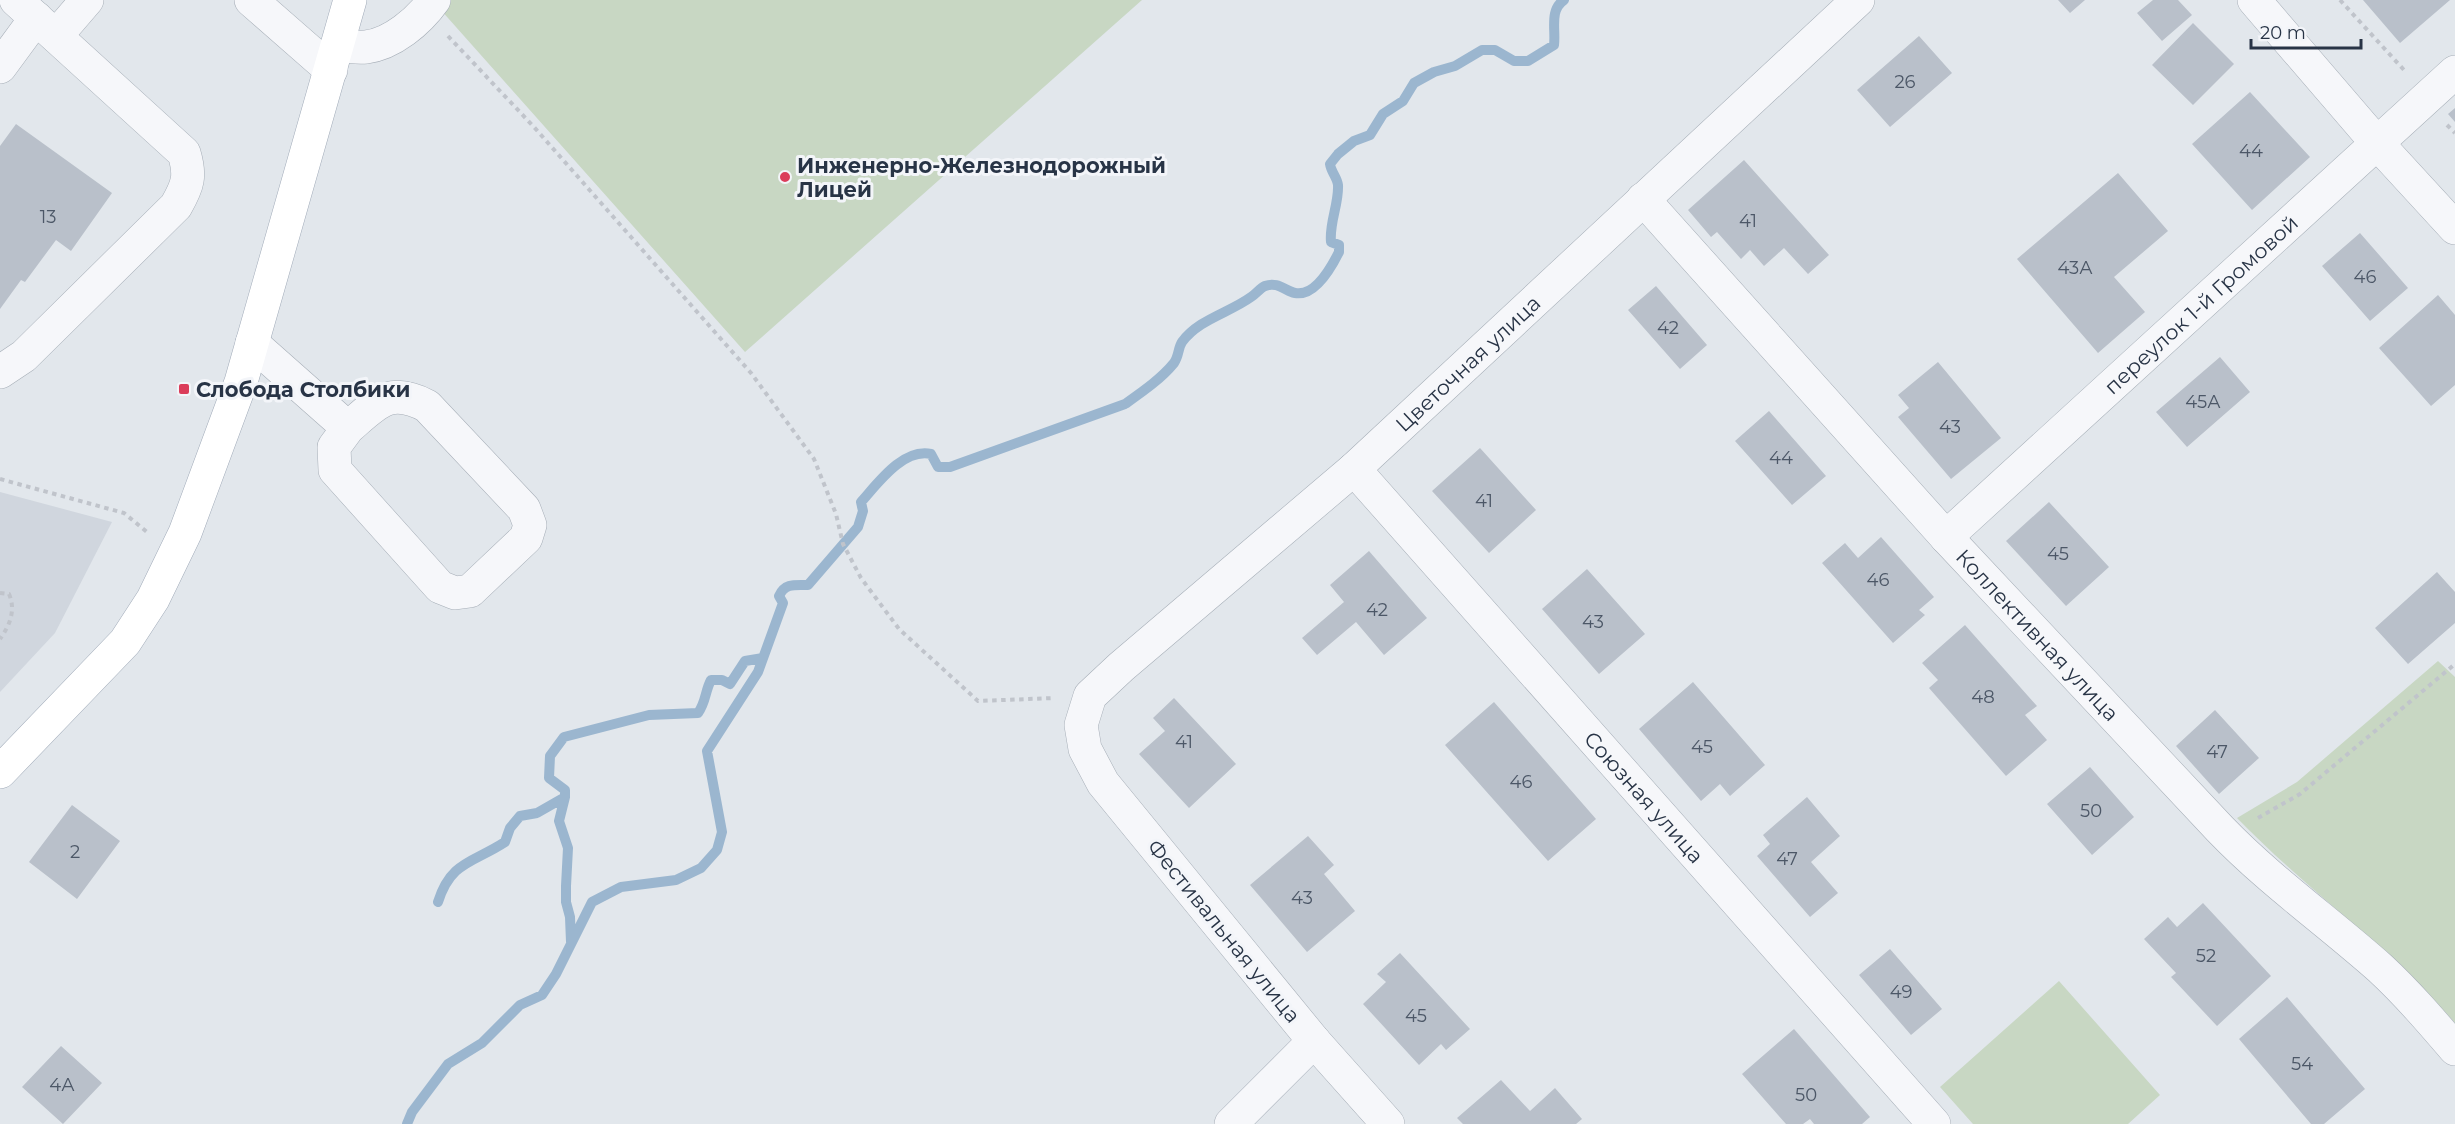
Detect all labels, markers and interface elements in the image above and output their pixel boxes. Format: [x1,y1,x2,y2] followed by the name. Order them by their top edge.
[2251,12,2360,50] scale bar
[2260,22,2306,44] text: 20 m
[1894,71,1916,93] house number: 26
[2239,140,2263,162] house number: 44
[797,153,1166,202] place label: Инженерно-Железнодорожный Лицей
[778,170,792,184] marker: Инженерно-Железнодорожный Лицей
[40,206,56,228] house number: 13
[1739,210,1757,232] house number: 41
[2099,210,2303,399] street label: переулок 1-й Громовой
[2057,257,2093,279] house number: 43А
[2354,266,2376,288] house number: 46
[1390,290,1545,437] street label: Цветочная улица
[1657,317,1679,339] house number: 42
[196,377,410,402] place label: Слобода Столбики
[177,382,191,396] marker: Слобода Столбики
[2185,391,2221,413] house number: 45А
[1939,416,1961,438] house number: 43
[1769,447,1793,469] house number: 44
[1475,490,1493,512] house number: 41
[2047,543,2069,565] house number: 45
[1951,544,2124,726] street label: Коллективная улица
[1867,569,1889,591] house number: 46
[1366,599,1388,621] house number: 42
[1582,611,1604,633] house number: 43
[1971,686,1995,708] house number: 48
[1579,726,1709,868] street label: Союзная улица
[1175,731,1193,753] house number: 41
[1691,736,1713,758] house number: 45
[2206,741,2228,763] house number: 47
[1510,771,1532,793] house number: 46
[2080,800,2102,822] house number: 50
[1142,834,1306,1028] street label: Фестивальная улица
[70,841,80,863] house number: 2
[1776,848,1798,870] house number: 47
[1291,887,1313,909] house number: 43
[2196,945,2216,967] house number: 52
[1890,981,1912,1003] house number: 49
[1405,1005,1427,1027] house number: 45
[2291,1053,2313,1075] house number: 54
[49,1074,75,1096] house number: 4А
[1795,1084,1817,1106] house number: 50

